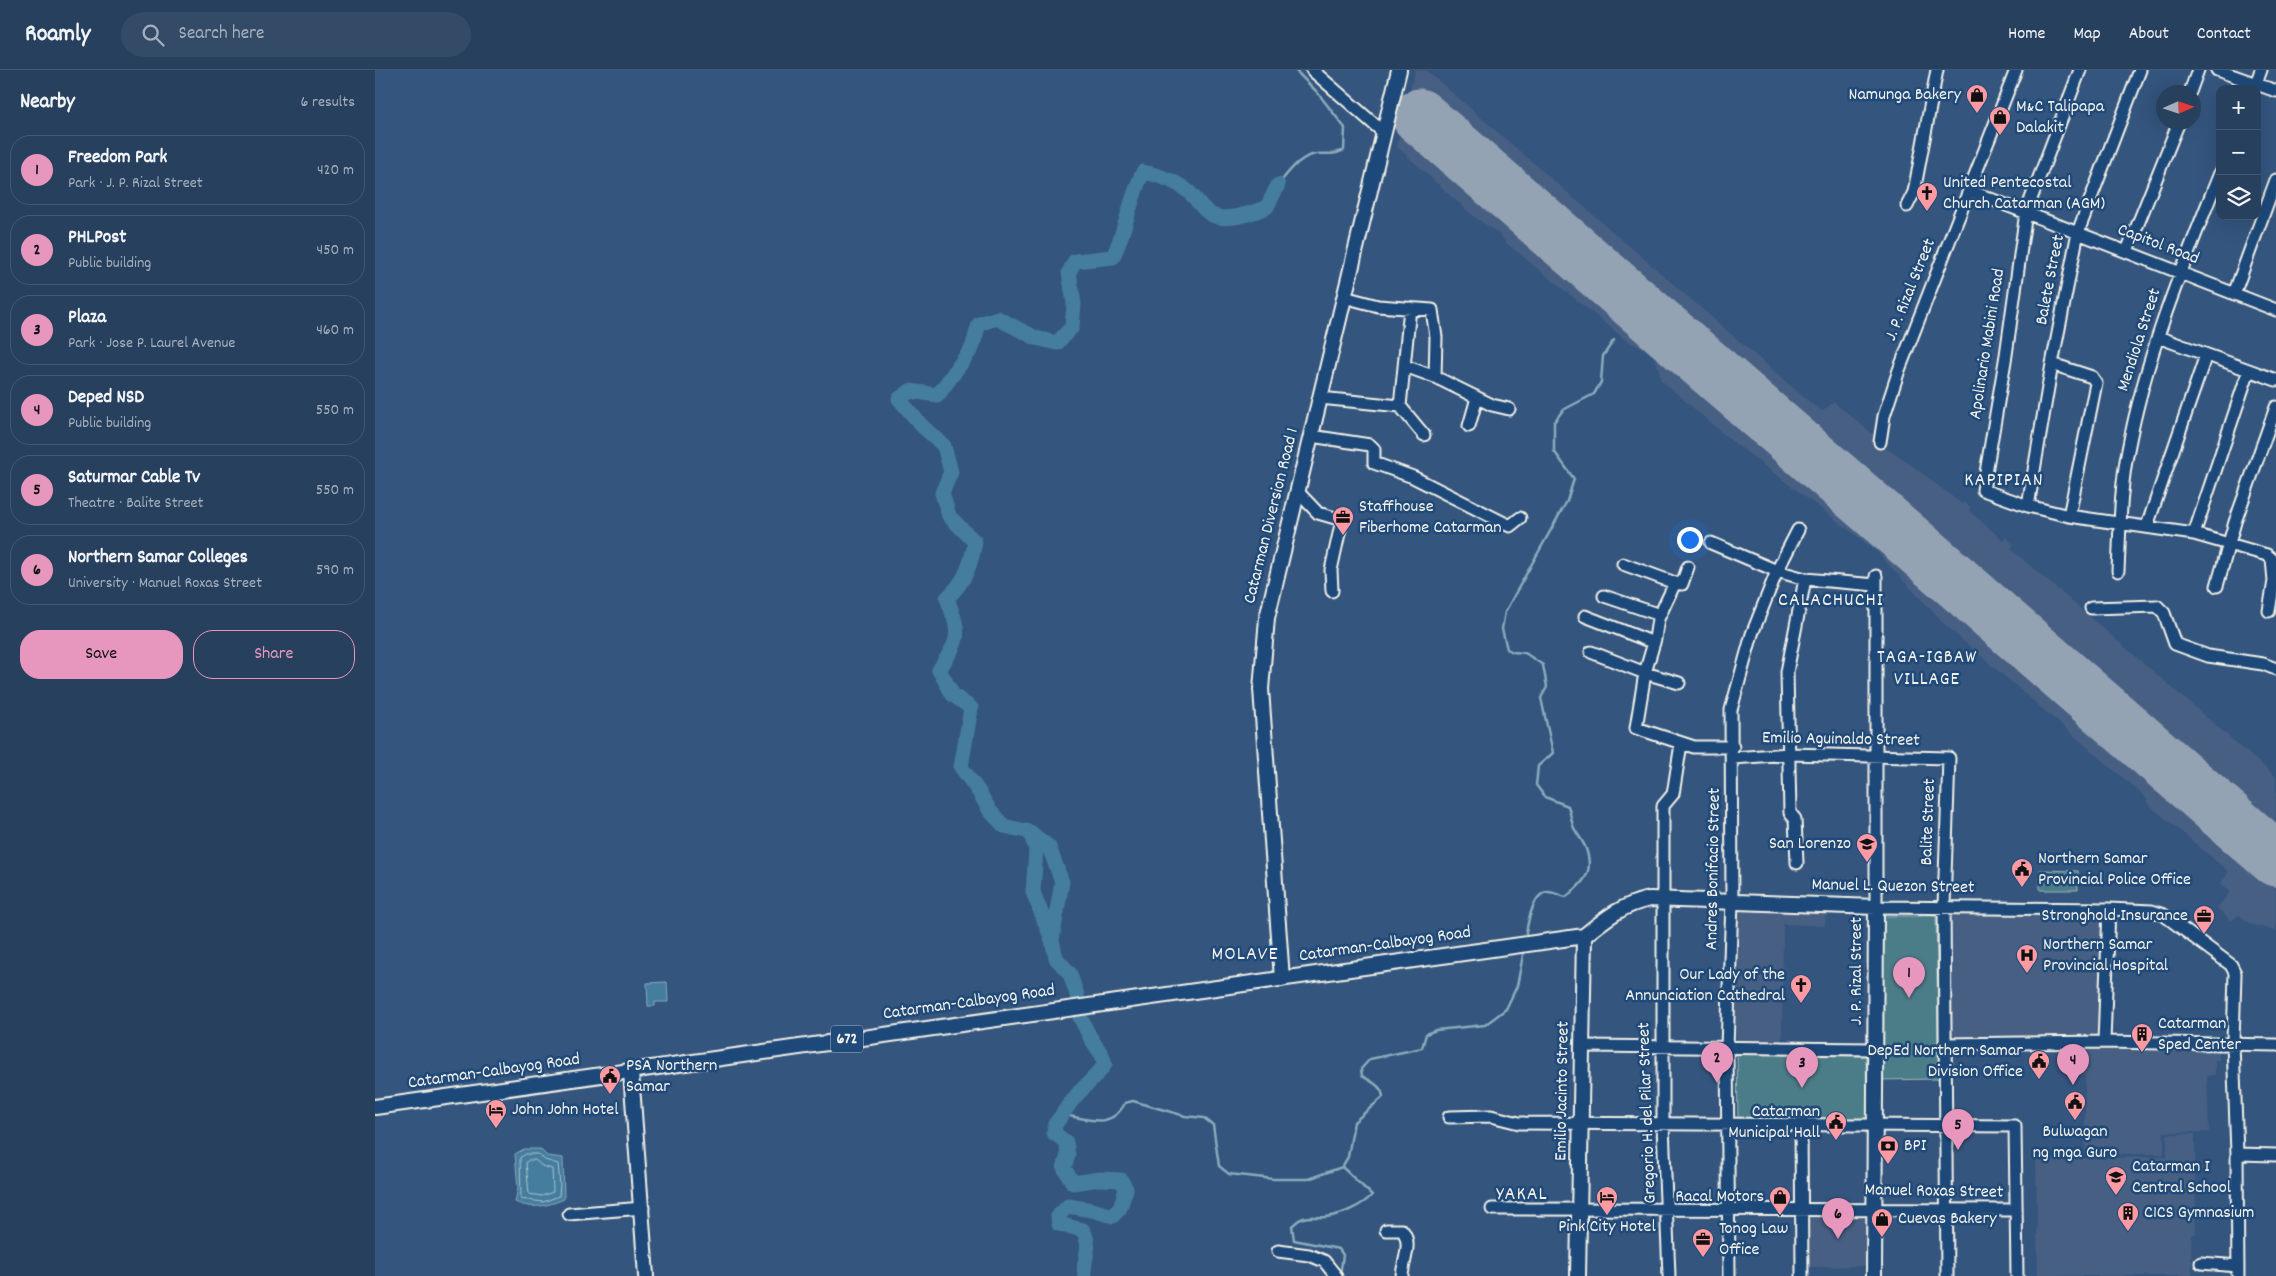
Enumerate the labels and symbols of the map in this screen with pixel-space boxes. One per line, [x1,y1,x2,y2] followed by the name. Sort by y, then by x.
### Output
[1849,83,1962,108] place label: Namunga Bakery
[1965,83,1989,114] shop icon: Namunga Bakery
[2156,85,2201,130] north arrow
[2016,95,2105,141] place label: M&C Talipapa Dalakit
[1988,105,2012,136] shop icon: M&C Talipapa Dalakit
[1943,171,2105,217] place label: United Pentecostal Church Catarman (AGM)
[1915,181,1939,212] church icon: United Pentecostal Church Catarman (AGM)
[2114,218,2202,272] street label: Capitol Road
[2030,232,2072,327] street label: Balete Street
[1879,235,1943,345] street label: J. P. Rizal Street
[1964,267,2012,421] street label: Apolinario Mabini Road
[2112,285,2169,395] street label: Mendiola Street
[1238,426,1306,606] street label: Catarman Diversion Road 1
[1964,467,2044,495] district label: KAPIPIAN
[1359,495,1502,541] place label: Staffhouse Fiberhome Catarman
[1331,505,1355,536] office icon: Staffhouse Fiberhome Catarman
[1677,527,1703,553] your location
[1778,587,1884,615] district label: CALACHUCHI
[1877,645,1977,694] district label: TAGA-IGBAW VILLAGE
[1762,726,1920,754] street label: Emilio Aguinaldo Street
[1915,778,1943,866] street label: Balite Street
[1700,787,1728,950] street label: Andres Bonifacio Street
[1769,832,1851,857] place label: San Lorenzo
[1855,832,1879,863] school or university icon: San Lorenzo
[2038,847,2191,893] place label: Northern Samar Provincial Police Office
[2010,857,2034,888] public building icon: Northern Samar Provincial Police Office
[1811,873,1975,901] street label: Manuel L. Quezon Street
[2042,904,2188,929] place label: Stronghold Insurance
[2192,904,2216,935] office icon: Stronghold Insurance
[1845,916,1870,1025] street label: J. P. Rizal Street
[1298,921,1472,969] street label: Catarman-Calbayog Road
[2043,933,2169,979] place label: Northern Samar Provincial Hospital
[1212,941,1279,969] district label: MOLAVE
[2015,943,2039,974] hospital icon: Northern Samar Provincial Hospital
[1893,957,1925,998] pin: 1
[1625,963,1786,1009] place label: Our Lady of the Annunciation Cathedral
[1789,973,1813,1004] church icon: Our Lady of the Annunciation Cathedral
[882,979,1056,1027] street label: Catarman-Calbayog Road
[2158,1012,2241,1058] place label: Catarman Sped Center
[1549,1020,1577,1161] street label: Emilio Jacinto Street
[1632,1022,1664,1204] street label: Gregorio H. del Pilar Street
[2130,1022,2154,1053] building icon: Catarman Sped Center
[831,1026,863,1052] road number: 672
[1867,1039,2023,1085] place label: DepEd Northern Samar Division Office
[1701,1042,1733,1083] pin: 2
[2057,1044,2089,1085] pin: 4
[1786,1047,1818,1088] pin: 3
[407,1048,581,1096] street label: Catarman-Calbayog Road
[2027,1049,2051,1080] public building icon: DepEd Northern Samar Division Office
[626,1054,717,1100] place label: PSA Northern Samar
[598,1064,622,1095] public building icon: PSA Northern Samar
[2063,1090,2087,1121] public building icon: Bulwagan ng mga Guro
[484,1098,508,1129] hotel icon: John John Hotel
[512,1098,619,1123] place label: John John Hotel
[1728,1100,1821,1146] place label: Catarman Municipal Hall
[1942,1109,1974,1150] pin: 5
[1824,1110,1848,1141] public building icon: Catarman Municipal Hall
[2033,1120,2117,1166] place label: Bulwagan ng mga Guro
[1876,1134,1900,1165] bank icon: BPI
[1904,1134,1927,1159] place label: BPI
[2132,1155,2232,1201] place label: Catarman I Central School
[2104,1165,2128,1196] school or university icon: Catarman I Central School
[1864,1178,2004,1206] street label: Manuel Roxas Street
[1496,1181,1548,1209] district label: YAKAL
[1595,1185,1619,1216] hotel icon: Pink City Hotel
[1675,1185,1764,1210] place label: Racal Motors
[1768,1185,1792,1216] shop icon: Racal Motors
[1822,1198,1854,1239] pin: 6
[2116,1201,2140,1232] building icon: C1CS Gymnasium
[2144,1201,2254,1226] place label: C1CS Gymnasium
[1870,1207,1894,1238] shop icon: Cuevas Bakery
[1898,1207,1997,1232] place label: Cuevas Bakery
[1558,1215,1657,1240] place label: Pink City Hotel
[1719,1217,1788,1263] place label: Tonog Law Office
[1691,1227,1715,1258] office icon: Tonog Law Office

